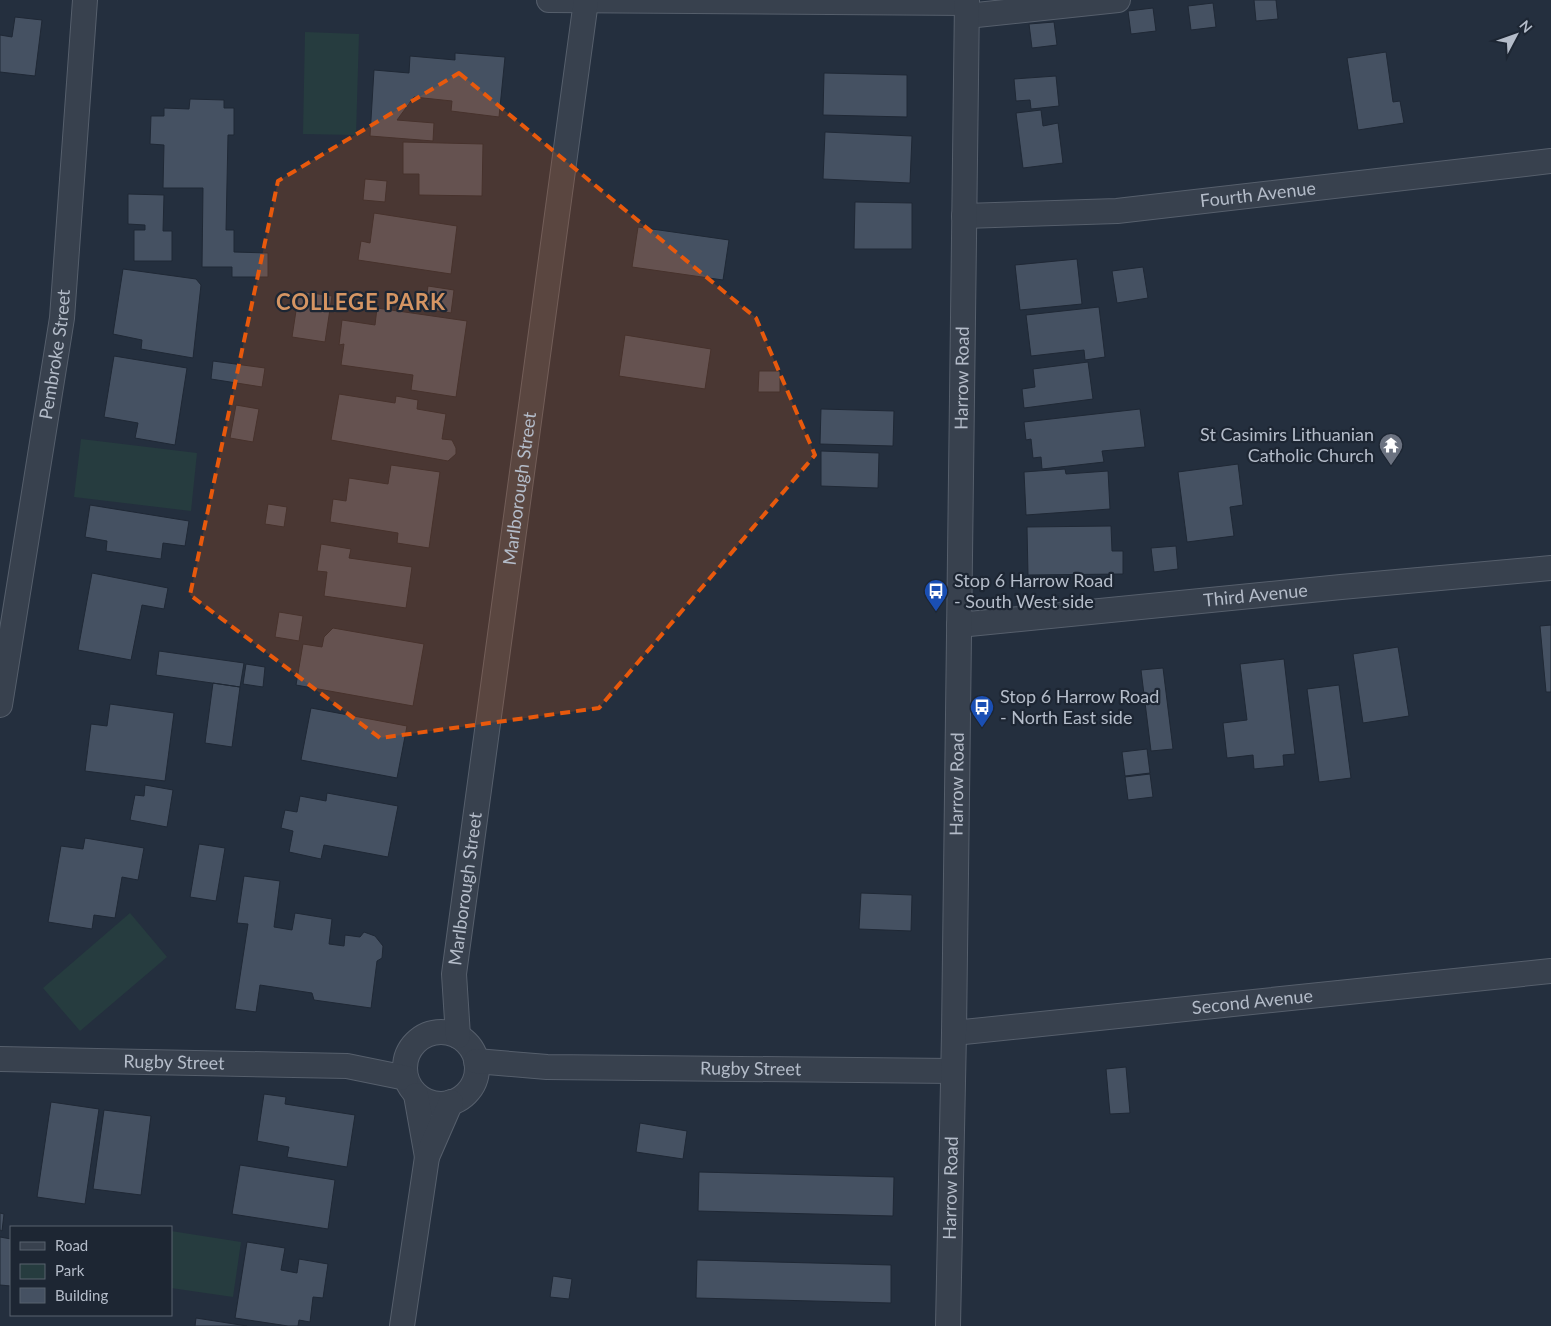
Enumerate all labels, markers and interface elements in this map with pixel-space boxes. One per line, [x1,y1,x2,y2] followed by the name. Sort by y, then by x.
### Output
[1491,10,1541,60] north arrow
[1516,16,1536,36] text: N
[1199,176,1317,211] street label: Fourth Avenue
[34,288,74,421] street label: Pembroke Street
[276,288,446,315] district label: COLLEGE PARK
[950,326,973,430] street label: Harrow Road
[498,410,540,566] street label: Marlborough Street
[1200,423,1374,466] place label: St Casimirs Lithuanian Catholic Church
[1378,432,1404,466] temple icon: St Casimirs Lithuanian Catholic Church
[954,569,1113,612] place label: Stop 6 Harrow Road - South West side
[923,578,949,612] bus stop icon: Stop 6 Harrow Road - South West side
[1202,578,1309,611] street label: Third Avenue
[1000,685,1159,728] place label: Stop 6 Harrow Road - North East side
[969,694,995,728] bus stop icon: Stop 6 Harrow Road - North East side
[944,732,968,836] street label: Harrow Road
[443,810,486,967] street label: Marlborough Street
[1191,984,1314,1018] street label: Second Avenue
[123,1049,225,1074] street label: Rugby Street
[700,1057,802,1080] street label: Rugby Street
[938,1136,962,1240] street label: Harrow Road
[10,1226,172,1316] legend
[55,1236,88,1254] text: Road
[55,1261,85,1279] text: Park
[55,1286,108,1304] text: Building

